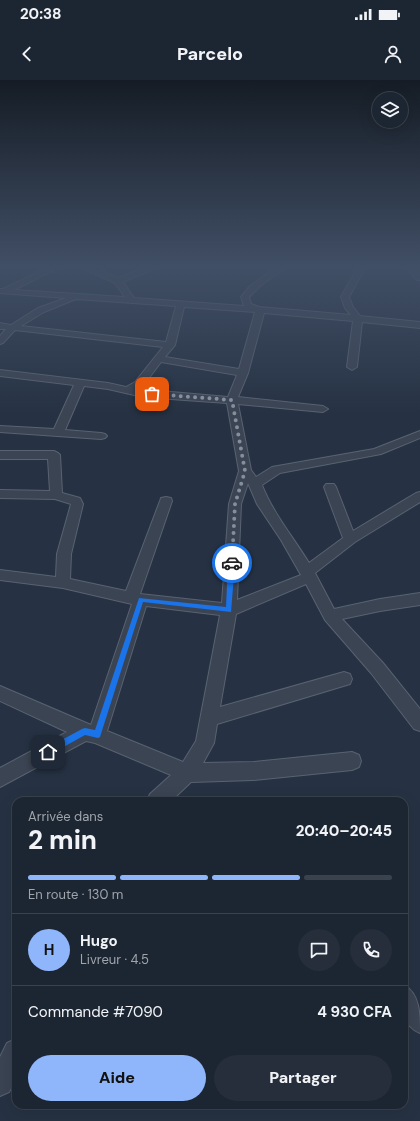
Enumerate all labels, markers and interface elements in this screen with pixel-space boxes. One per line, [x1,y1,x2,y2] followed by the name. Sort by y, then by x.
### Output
[20,4,62,24] text: 20:38
[177,42,243,66] text: Parcelo
[16,43,38,65] icon: back
[382,43,404,65] icon: person
[372,92,408,128] map controls
[372,92,408,128] button: layers
[135,377,169,411] pin
[141,383,163,405] icon: bag
[212,543,252,583] courier
[221,552,243,574] icon: car
[31,735,65,769] pin
[37,741,59,763] icon: home
[28,808,103,825] text: Arrivée dans
[296,821,392,841] text: 20:40–20:45
[28,823,97,857] text: 2 min
[28,886,123,903] text: En route · 130 m
[298,929,340,971] button: chat
[350,929,392,971] button: phone
[80,931,118,951] text: Hugo
[44,940,54,960] text: H
[80,951,149,968] text: Livreur · 4.5
[28,1002,163,1022] text: Commande #7090
[317,1002,392,1022] text: 4 930 CFA
[28,1055,206,1101] button: Aide
[214,1055,392,1101] button: Partager

